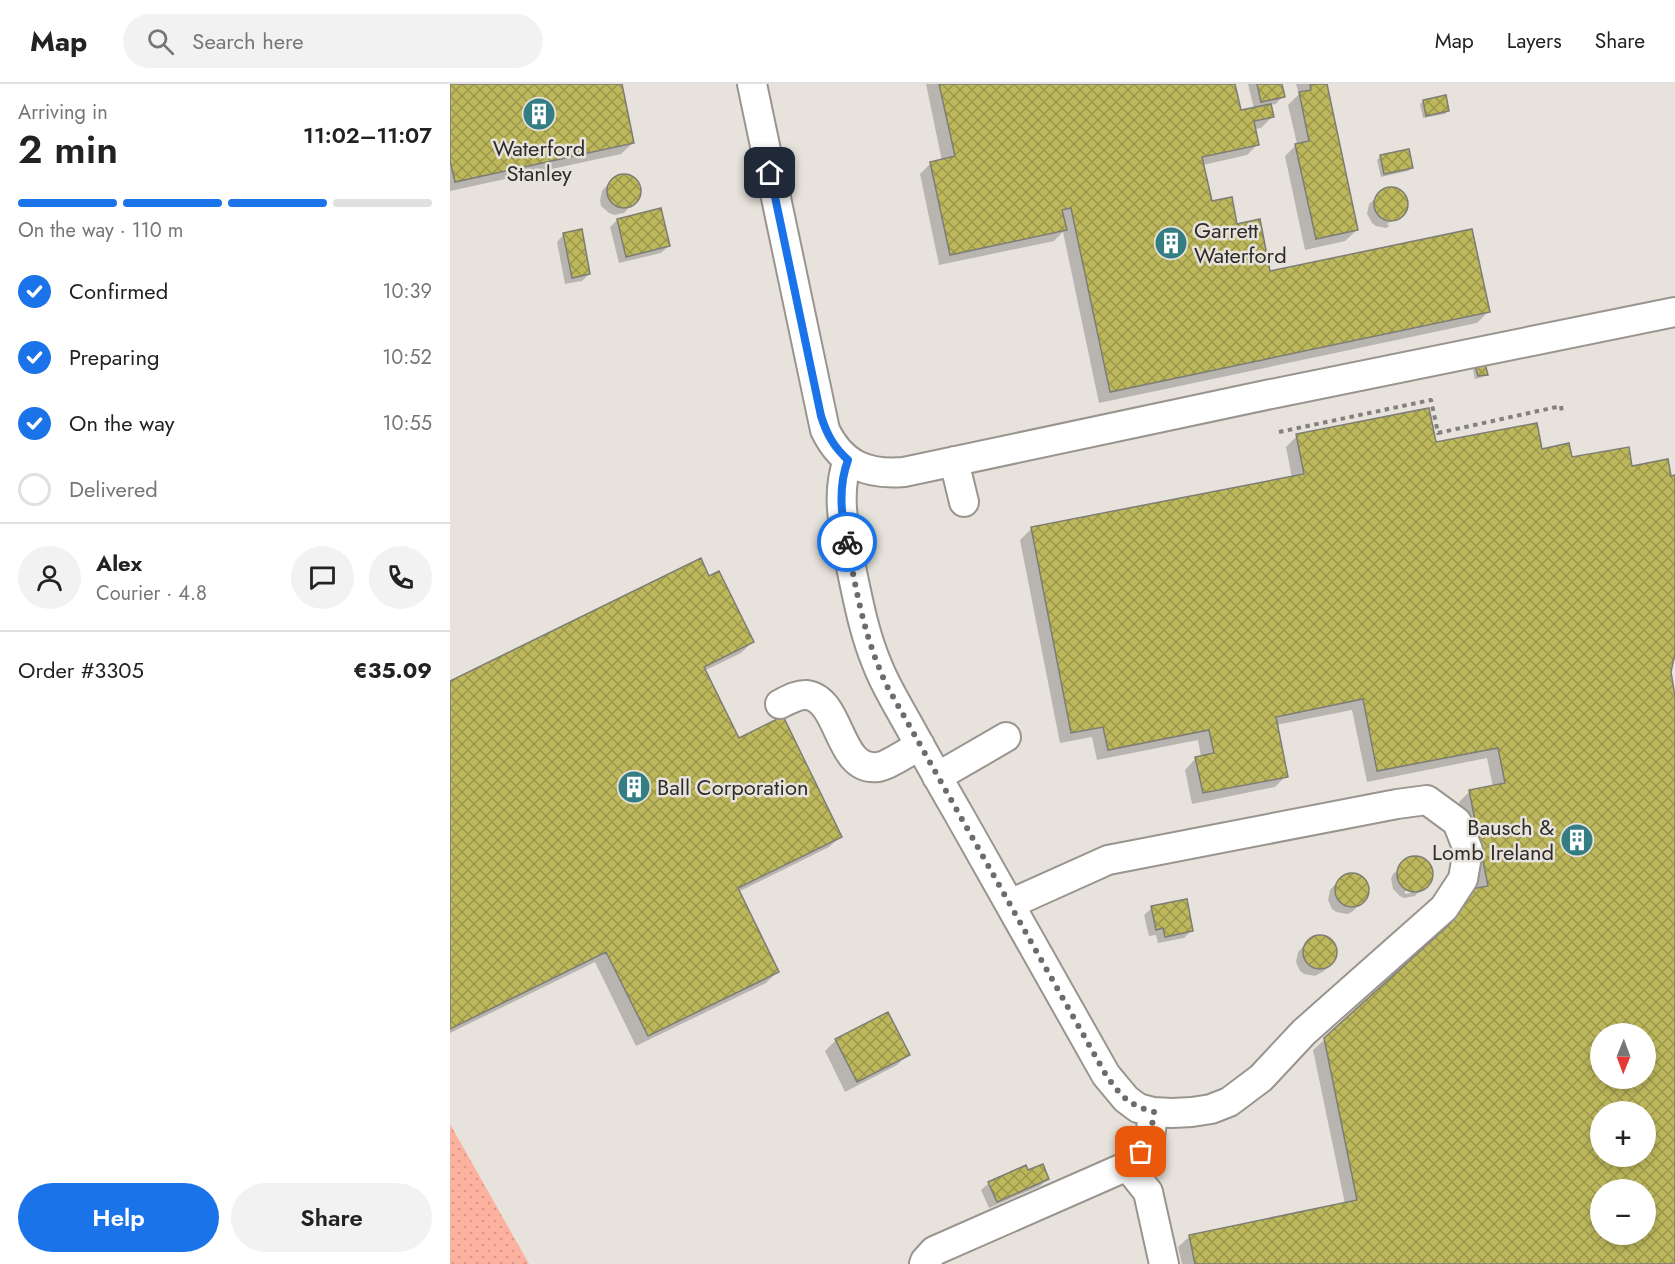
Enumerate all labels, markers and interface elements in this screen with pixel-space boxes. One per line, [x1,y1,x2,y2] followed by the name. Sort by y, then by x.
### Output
[123,14,543,68] search box
[30,21,87,62] text: Map
[144,25,177,58] icon: search
[192,25,304,57] text: Search here
[1435,26,1474,56] text: Map
[1507,26,1562,56] text: Layers
[1595,26,1645,56] text: Share
[521,96,557,132] building icon: Waterford Stanley
[18,98,108,127] text: Arriving in
[303,119,432,151] text: 11:02–11:07
[18,121,118,178] text: 2 min
[493,132,585,189] place label: Waterford Stanley
[744,147,795,198] pin
[753,156,786,189] icon: home
[1194,214,1287,271] place label: Garrett Waterford
[18,216,183,245] text: On the way · 110 m
[1153,225,1189,261] building icon: Garrett Waterford
[18,275,51,308] icon: check
[69,275,168,307] text: Confirmed
[383,277,432,306] text: 10:39
[18,341,51,374] icon: check
[69,341,160,373] text: Preparing
[382,343,432,372] text: 10:52
[18,407,51,440] icon: check
[69,407,174,439] text: On the way
[382,409,432,438] text: 10:55
[69,473,158,505] text: Delivered
[817,512,877,572] courier
[831,526,864,559] icon: bike
[18,546,81,609] button: person
[291,546,354,609] button: chat
[369,546,432,609] button: phone
[96,547,142,579] text: Alex
[96,579,207,608] text: Courier · 4.8
[18,654,144,686] text: Order #3305
[353,654,432,686] text: €35.09
[616,769,652,805] building icon: Ball Corporation
[657,771,808,803] place label: Ball Corporation
[1432,811,1554,868] place label: Bausch & Lomb Ireland
[1559,822,1595,858] building icon: Bausch & Lomb Ireland
[1590,1023,1656,1089] north arrow
[1590,1023,1656,1245] map controls
[1590,1101,1656,1167] button: +
[1115,1126,1166,1177] pin
[1124,1135,1157,1168] icon: bag
[1590,1179,1656,1245] button: −
[18,1183,219,1252] button: Help
[231,1183,432,1252] button: Share

